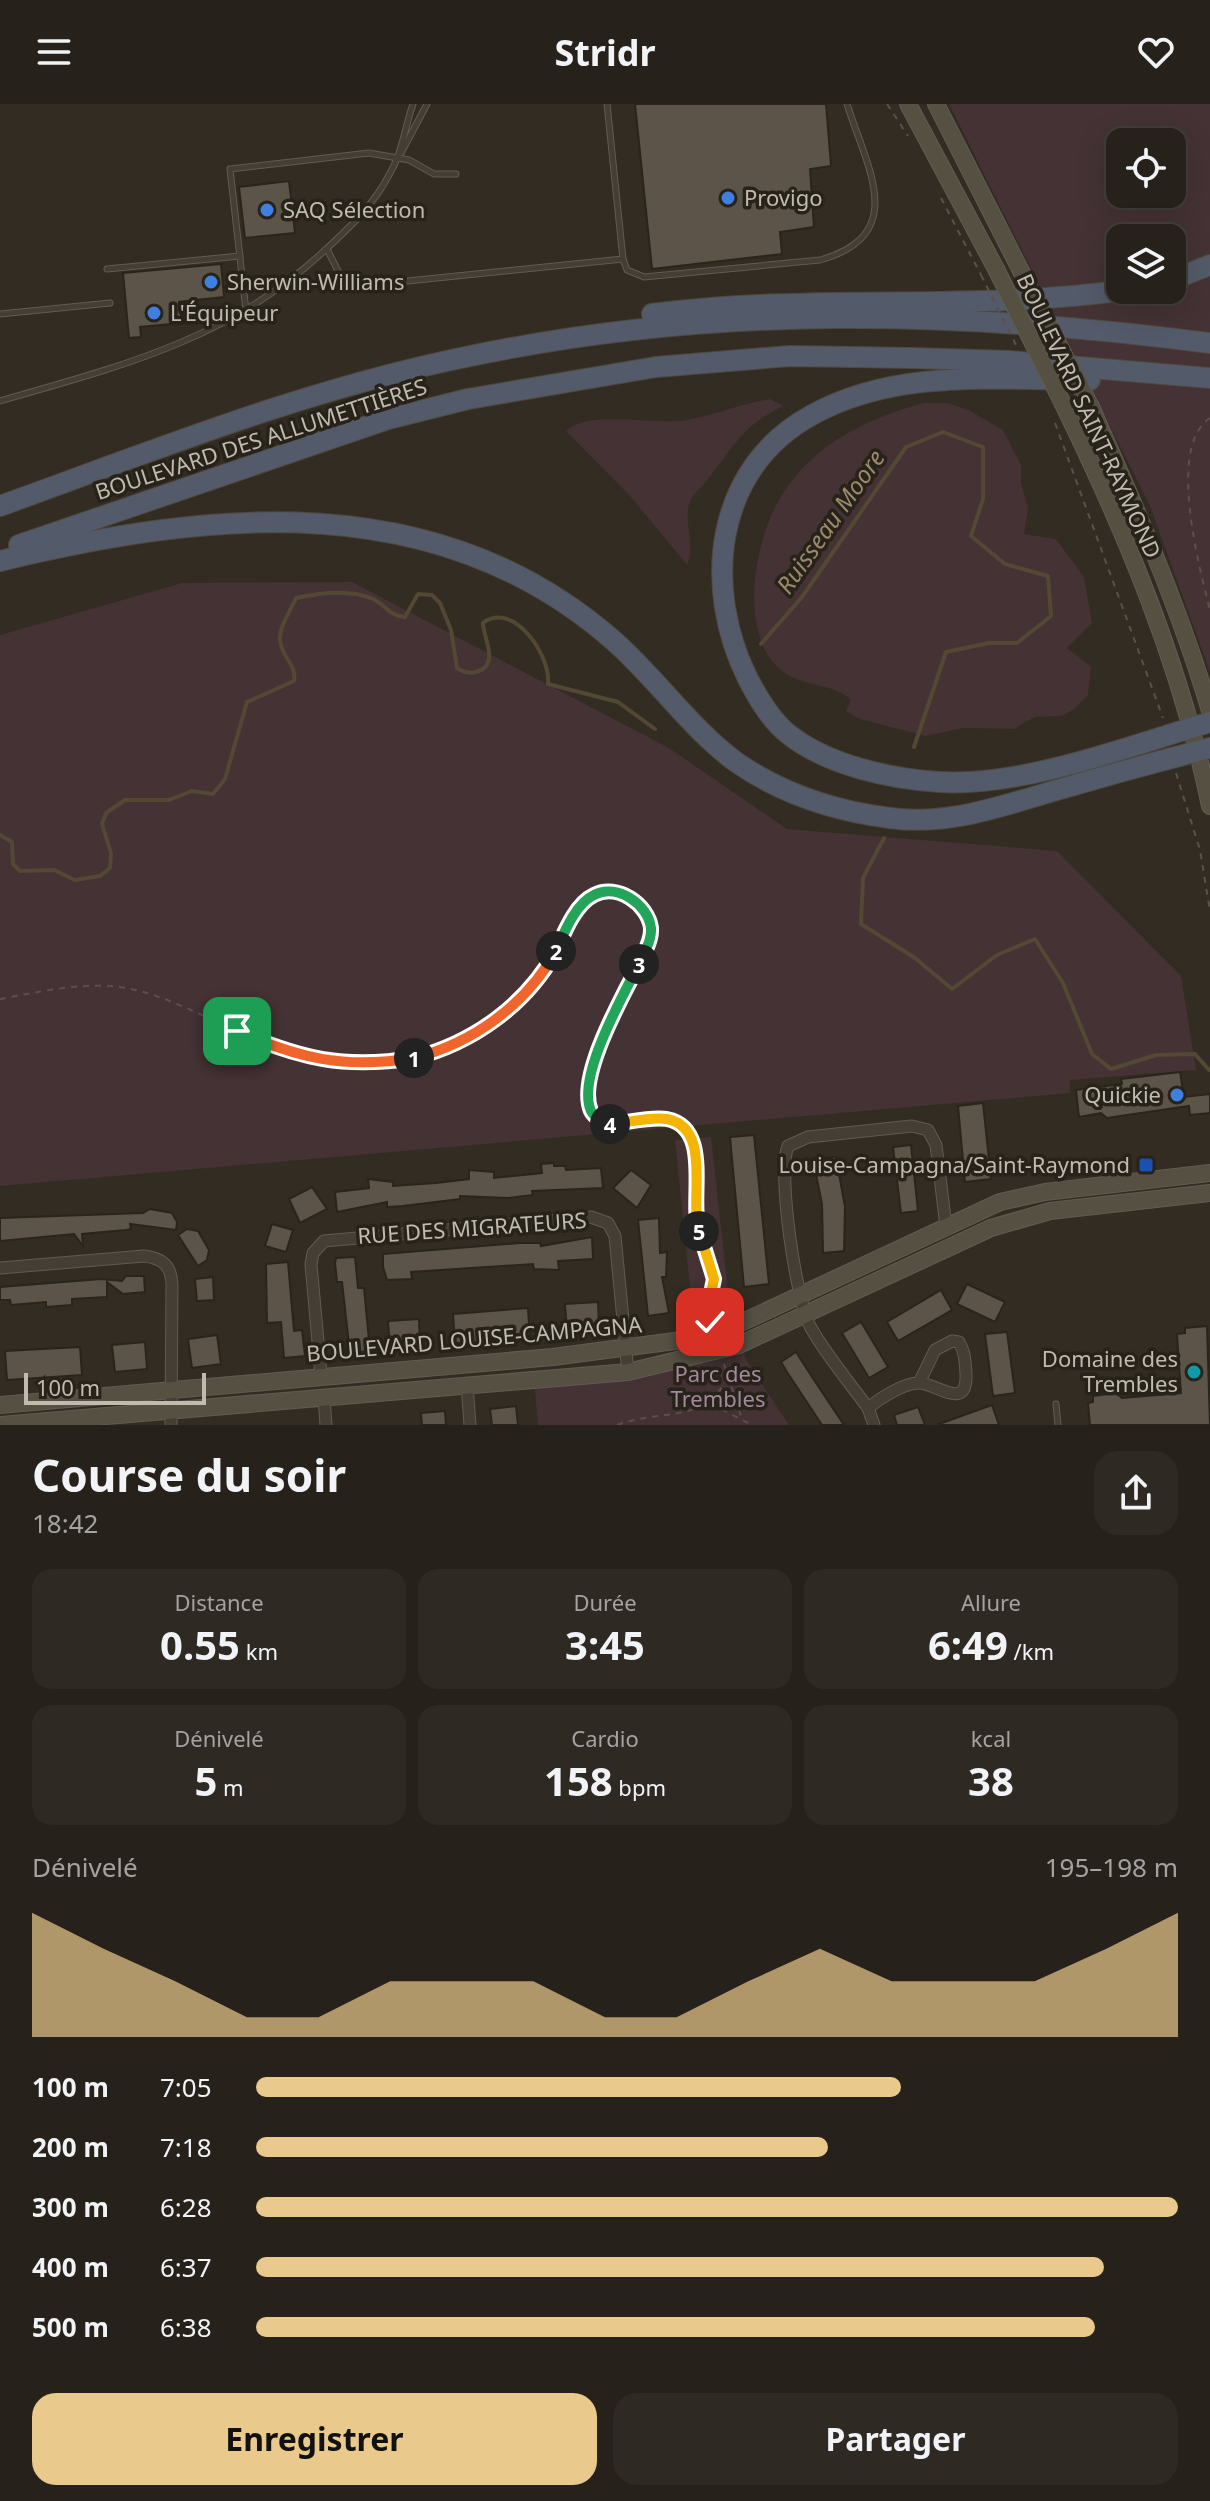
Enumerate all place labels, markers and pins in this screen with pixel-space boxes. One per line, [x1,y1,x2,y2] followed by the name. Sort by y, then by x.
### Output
[744,182,823,212] place label: Provigo
[719,189,737,207] marker: Provigo
[283,194,425,224] place label: SAQ Sélection
[258,201,276,219] marker: SAQ Sélection
[227,266,404,296] place label: Sherwin-Williams
[202,273,220,291] marker: Sherwin-Williams
[170,297,278,327] place label: L'Équipeur
[145,304,163,322] marker: L'Équipeur
[536,931,576,971] pin: 2
[619,944,659,984] pin: 3
[203,997,271,1065] pin
[394,1038,434,1078] pin: 1
[1084,1079,1161,1109] place label: Quickie
[1168,1086,1186,1104] marker: Quickie
[590,1104,630,1144] pin: 4
[779,1149,1130,1179] place label: Louise-Campagna/Saint-Raymond
[1137,1156,1155,1174] marker: Louise-Campagna/Saint-Raymond
[679,1211,719,1251] pin: 5
[676,1288,744,1356] pin
[1042,1343,1178,1398] place label: Domaine des Trembles
[1185,1363,1203,1381] marker: Domaine des Trembles

